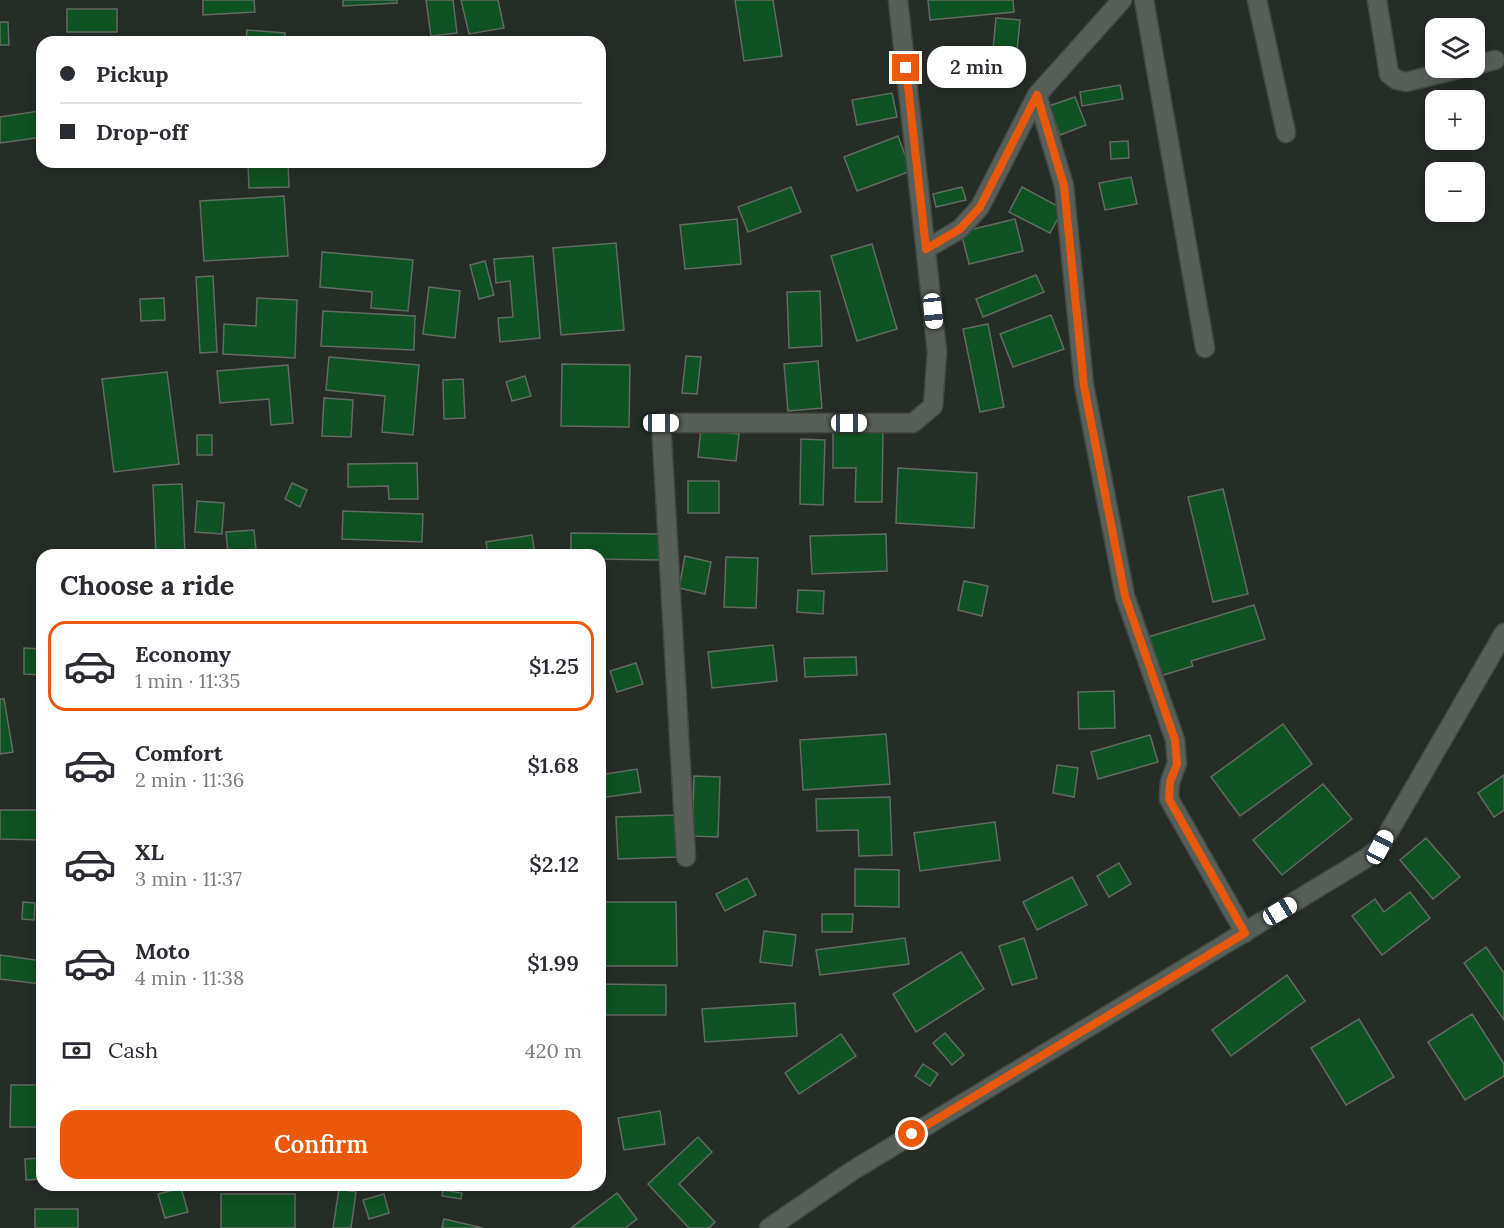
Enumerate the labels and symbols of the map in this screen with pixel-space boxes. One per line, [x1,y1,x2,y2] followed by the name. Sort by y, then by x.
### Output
[927,47,1026,89] callout: 2 min
[892,54,919,81] route end
[922,292,944,330] car
[643,414,679,432] car
[831,414,867,432] car
[1364,827,1396,867] car
[1260,894,1300,928] car
[898,1120,925,1147] route start

